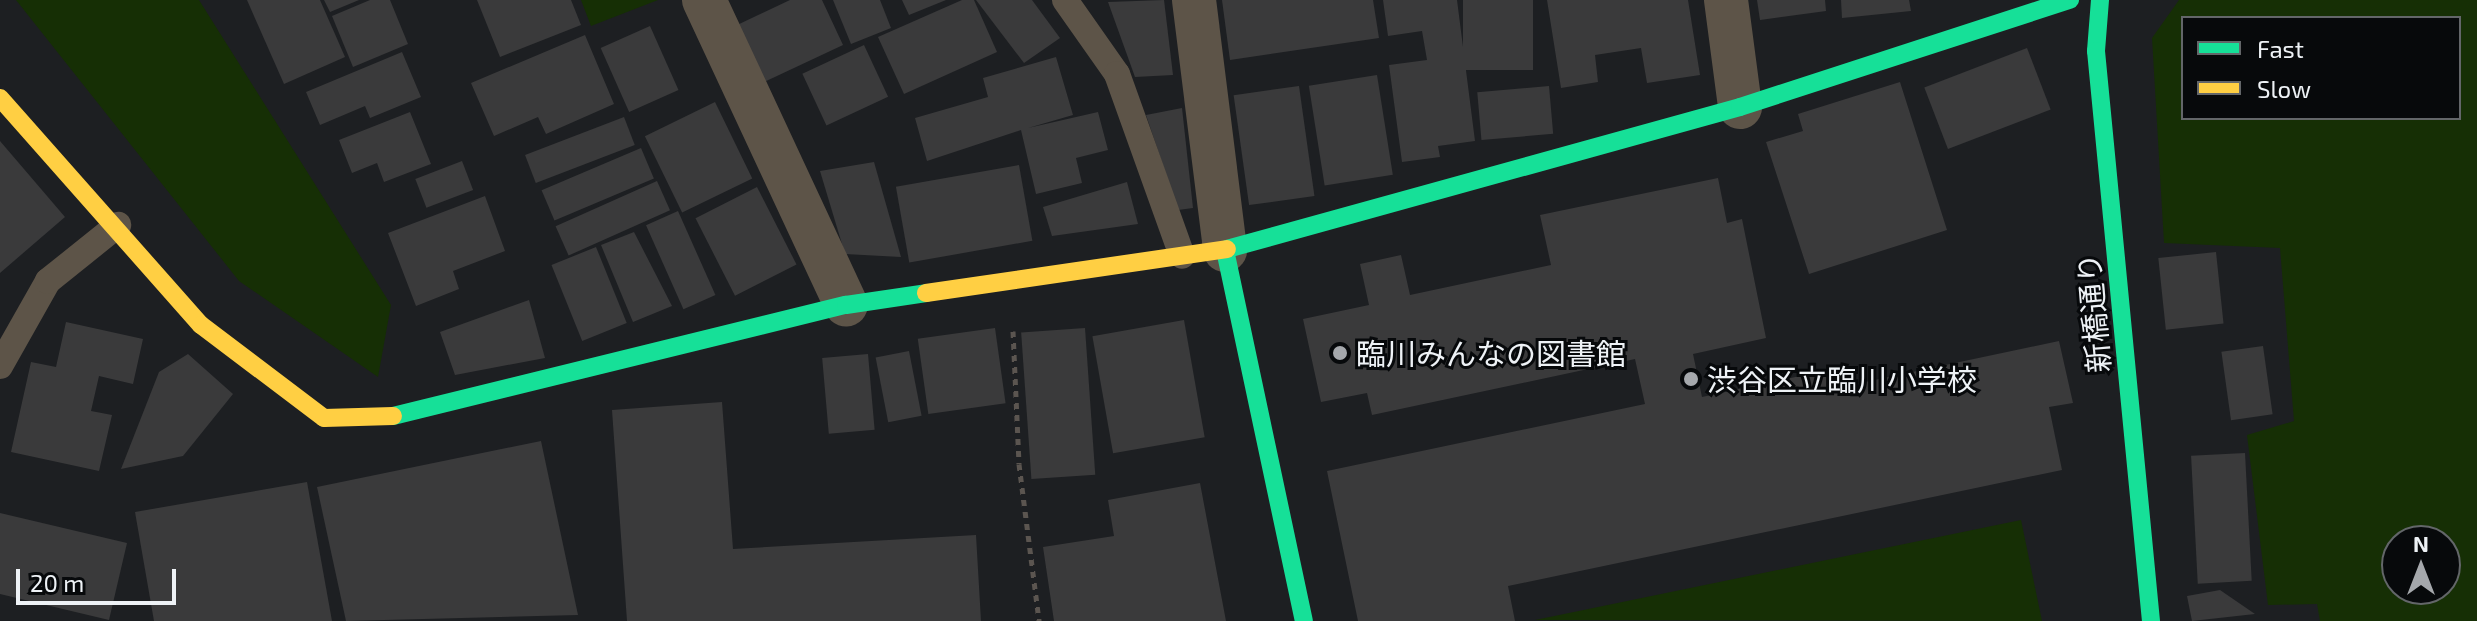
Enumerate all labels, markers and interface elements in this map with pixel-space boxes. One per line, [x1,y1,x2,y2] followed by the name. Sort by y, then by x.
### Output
[2181,16,2461,120] legend
[2257,34,2304,63] text: Fast
[2257,74,2311,103] text: Slow
[2070,252,2116,374] street label: 新橋通り
[1356,335,1626,371] place label: 臨川みんなの図書館
[1331,344,1349,362] marker: 臨川みんなの図書館
[1707,361,1977,397] place label: 渋谷区立臨川小学校
[1682,370,1700,388] marker: 渋谷区立臨川小学校
[2381,525,2461,605] north arrow
[2413,530,2429,556] text: N
[20,553,180,603] scale bar
[30,568,84,597] text: 20 m

